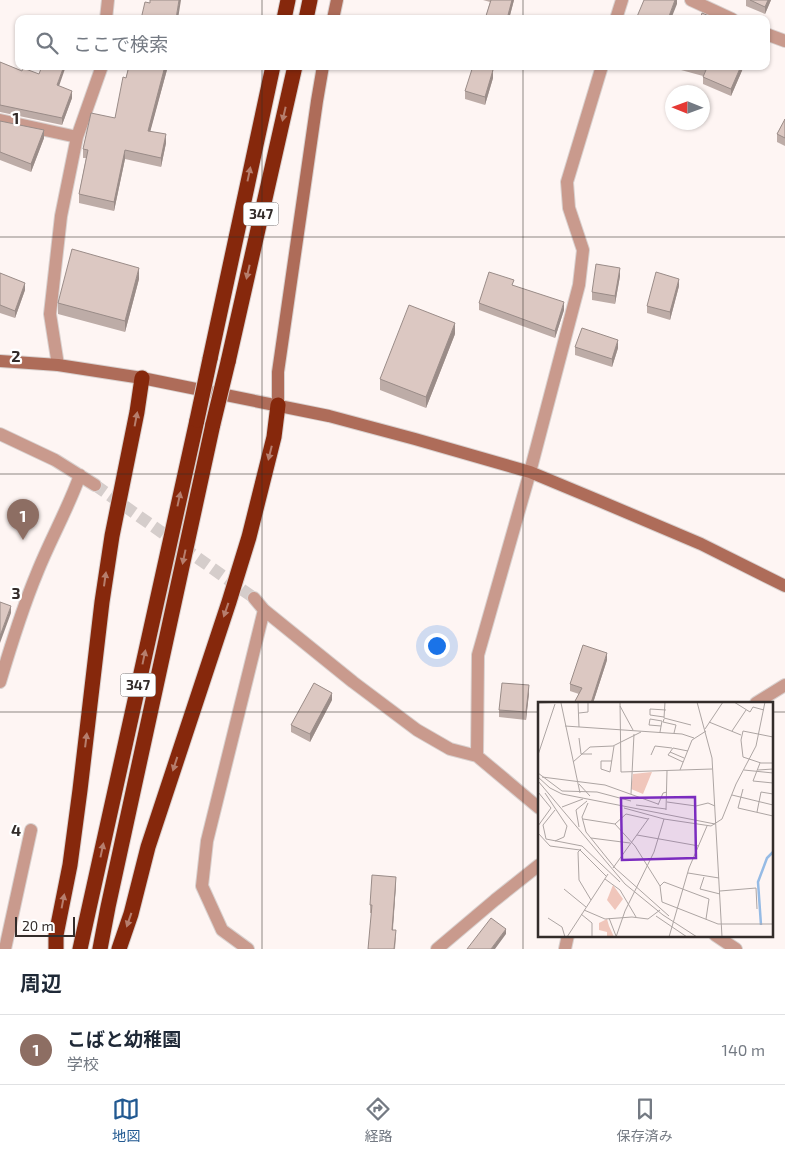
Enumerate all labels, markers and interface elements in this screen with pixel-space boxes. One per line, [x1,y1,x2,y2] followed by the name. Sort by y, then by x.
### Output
[15,15,770,70] search box
[33,29,61,57] icon: search
[73,32,168,55] text: ここで検索
[665,85,710,130] north arrow
[280,106,288,121] one-way arrow
[13,108,19,127] text: 1
[245,166,253,182] one-way arrow
[244,202,278,225] road number: 347
[244,265,252,280] one-way arrow
[11,346,21,365] text: 2
[132,411,140,427] one-way arrow
[266,446,274,461] one-way arrow
[175,491,183,506] one-way arrow
[7,499,39,540] pin: 1
[180,550,188,565] one-way arrow
[102,570,110,586] one-way arrow
[11,583,21,602] text: 3
[222,602,229,617] one-way arrow
[424,633,450,659] your location
[141,649,149,665] one-way arrow
[120,674,156,696] road number: 347
[538,702,772,936] inset map
[82,732,90,748] one-way arrow
[171,756,178,771] one-way arrow
[11,820,21,839] text: 4
[98,843,106,858] one-way arrow
[60,893,68,909] one-way arrow
[125,912,132,927] one-way arrow
[15,914,75,937] scale bar
[22,917,54,934] text: 20 m
[20,970,62,995] text: 周辺
[67,1027,181,1050] text: こばと幼稚園
[33,1040,39,1059] text: 1
[722,1040,765,1059] text: 140 m
[67,1054,99,1073] text: 学校
[112,1095,140,1145] tab: 地図
[364,1095,392,1145] tab: 経路
[617,1095,673,1145] tab: 保存済み

